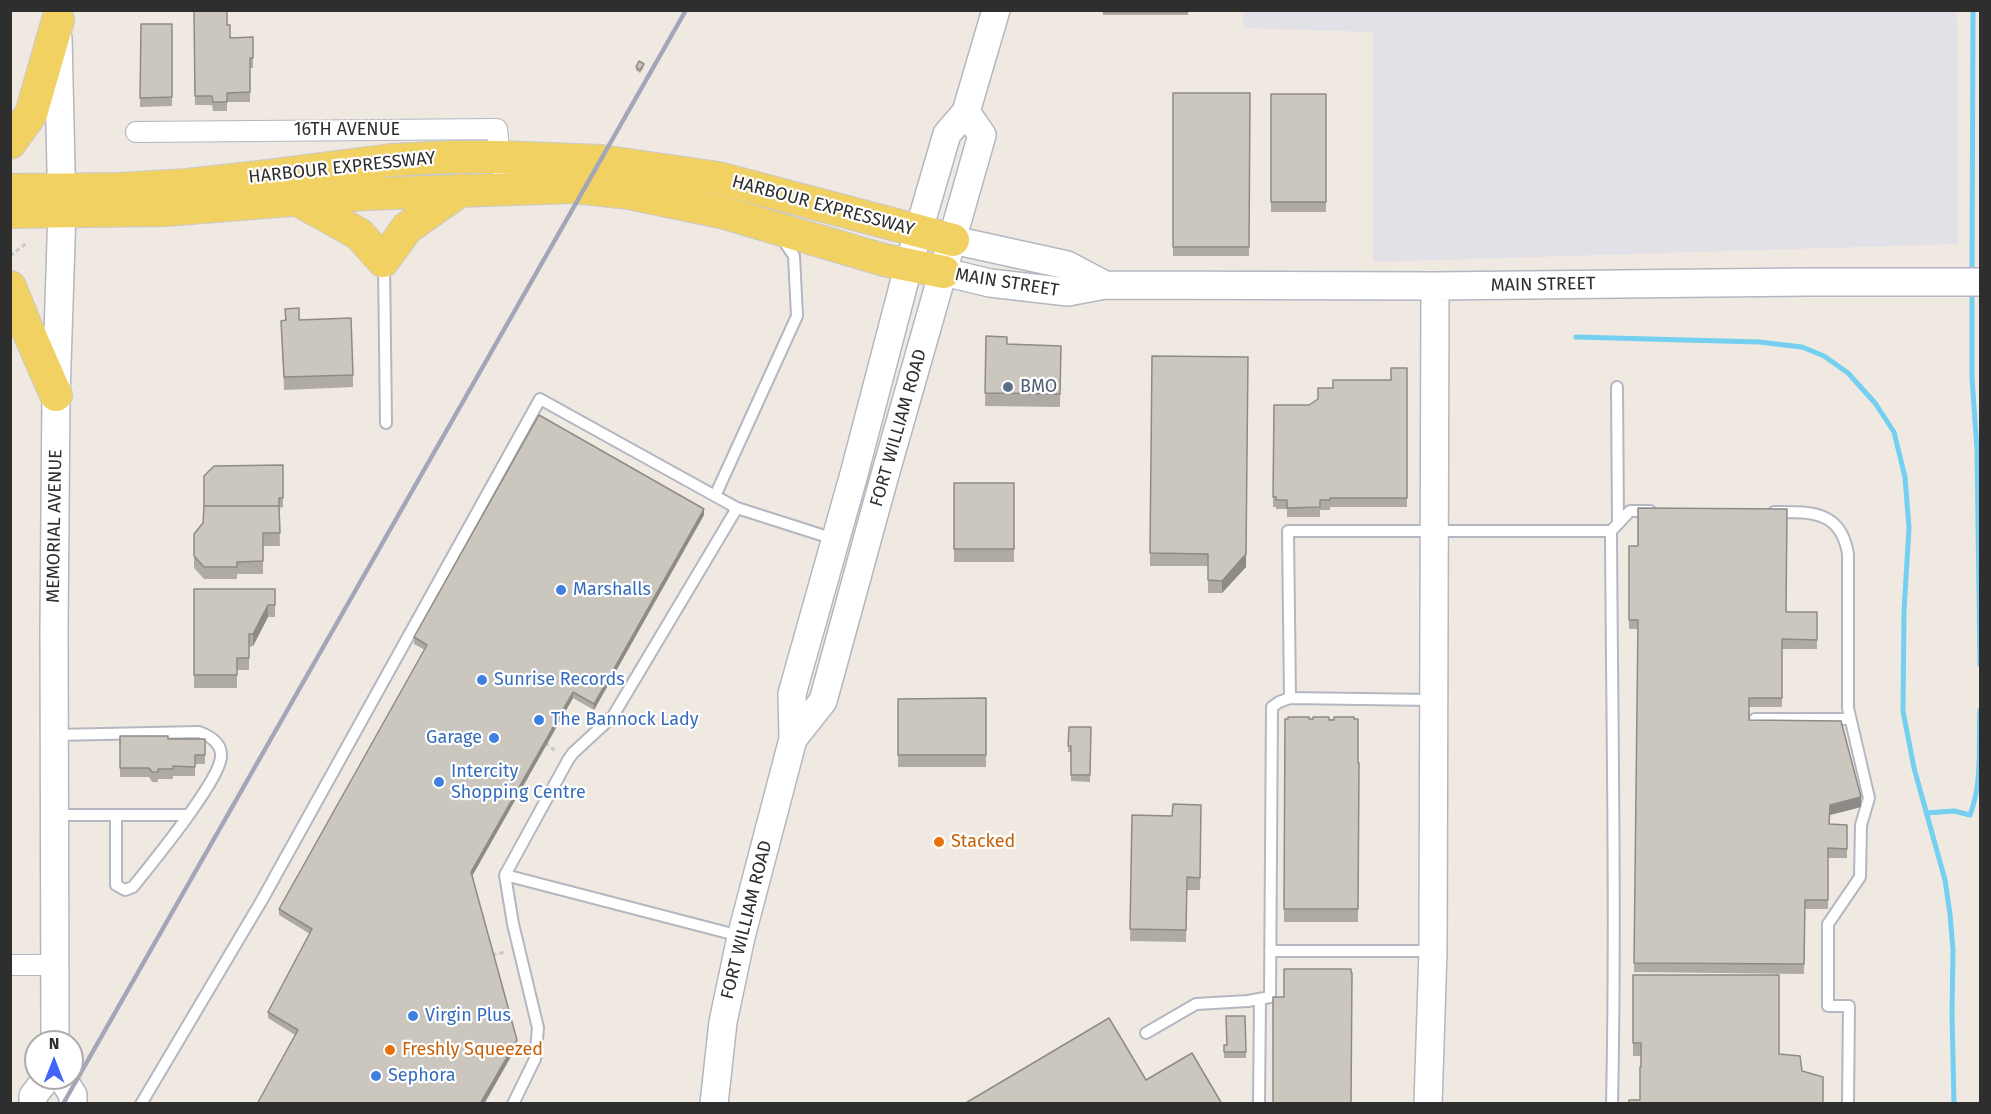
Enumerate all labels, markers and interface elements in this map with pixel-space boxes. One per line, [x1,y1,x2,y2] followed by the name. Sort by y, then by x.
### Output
[294,119,400,141] street label: 16TH AVENUE
[247,147,437,189] street label: HARBOUR EXPRESSWAY
[729,171,917,241] street label: HARBOUR EXPRESSWAY
[954,264,1060,302] street label: MAIN STREET
[1490,273,1596,297] street label: MAIN STREET
[866,347,932,509] street label: FORT WILLIAM ROAD
[1020,376,1057,398] place label: BMO
[1001,380,1015,394] marker: BMO
[43,449,67,603] street label: MEMORIAL AVENUE
[573,579,651,601] place label: Marshalls
[554,583,568,597] marker: Marshalls
[494,669,625,691] place label: Sunrise Records
[475,673,489,687] marker: Sunrise Records
[551,709,699,731] place label: The Bannock Lady
[532,713,546,727] marker: The Bannock Lady
[426,727,482,749] place label: Garage
[487,731,501,745] marker: Garage
[451,761,586,804] place label: Intercity Shopping Centre
[432,775,446,789] marker: Intercity Shopping Centre
[951,831,1015,853] place label: Stacked
[932,835,946,849] marker: Stacked
[717,838,777,1002] street label: FORT WILLIAM ROAD
[425,1005,511,1027] place label: Virgin Plus
[406,1009,420,1023] marker: Virgin Plus
[24,1030,84,1090] north arrow
[49,1034,59,1053] text: N
[402,1039,543,1061] place label: Freshly Squeezed
[383,1043,397,1057] marker: Freshly Squeezed
[388,1065,455,1087] place label: Sephora
[369,1069,383,1083] marker: Sephora

